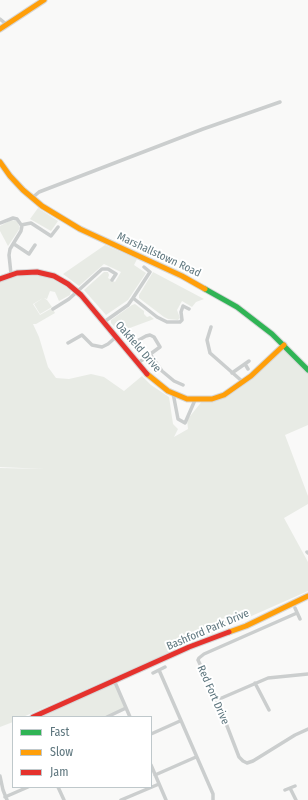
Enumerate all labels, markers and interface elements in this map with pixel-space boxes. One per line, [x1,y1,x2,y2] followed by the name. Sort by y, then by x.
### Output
[115,230,203,280] street label: Marshallstown Road
[112,319,164,375] street label: Oakfield Drive
[165,607,251,653] street label: Bashford Park Drive
[194,663,232,727] street label: Red Fort Drive
[12,716,152,788] legend
[50,725,69,739] text: Fast
[50,745,73,759] text: Slow
[50,765,68,779] text: Jam

